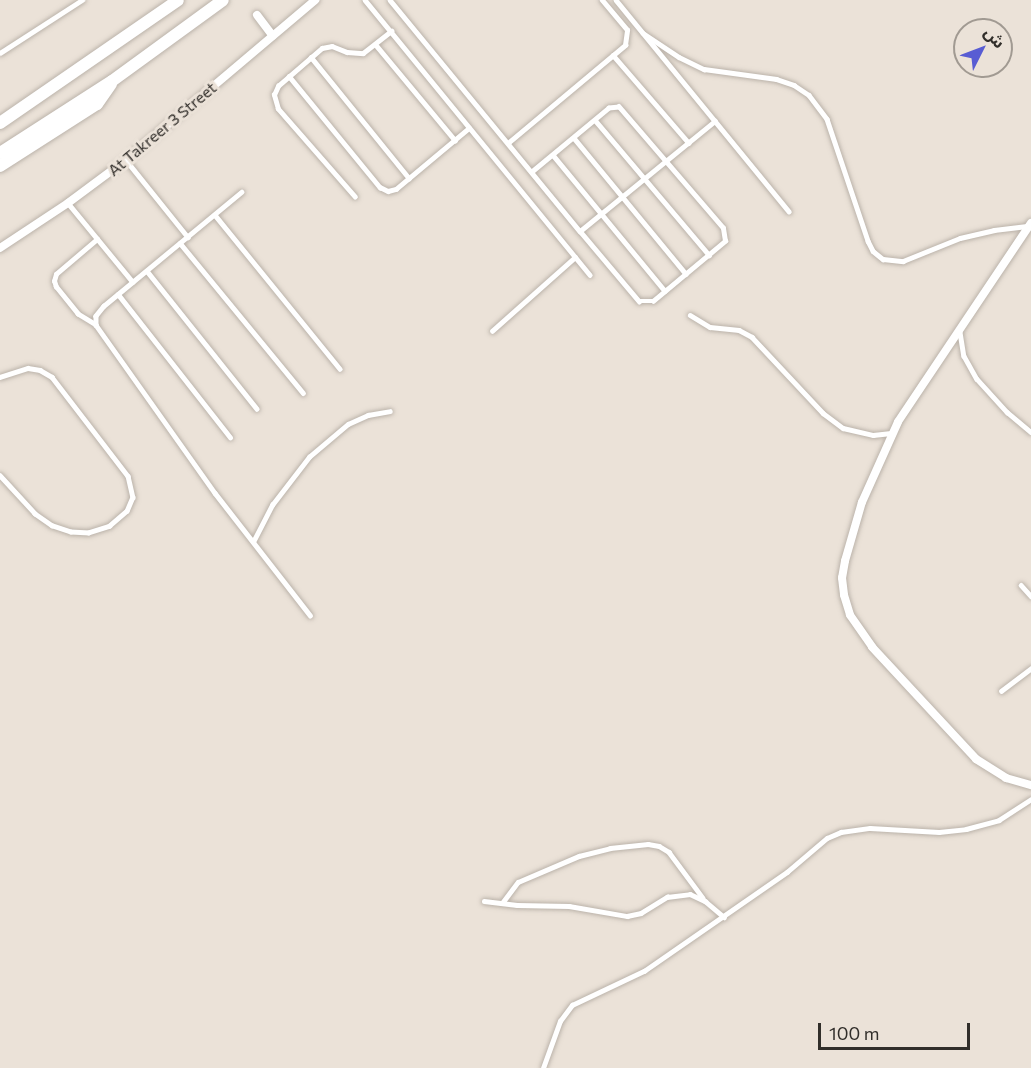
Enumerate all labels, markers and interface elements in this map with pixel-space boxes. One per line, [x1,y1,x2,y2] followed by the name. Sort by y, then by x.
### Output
[953,18,1013,78] north arrow
[981,22,1010,51] text: ش
[104,78,220,180] street label: At Takreer 3 Street
[821,1011,972,1049] scale bar
[829,1022,879,1044] text: 100 m

